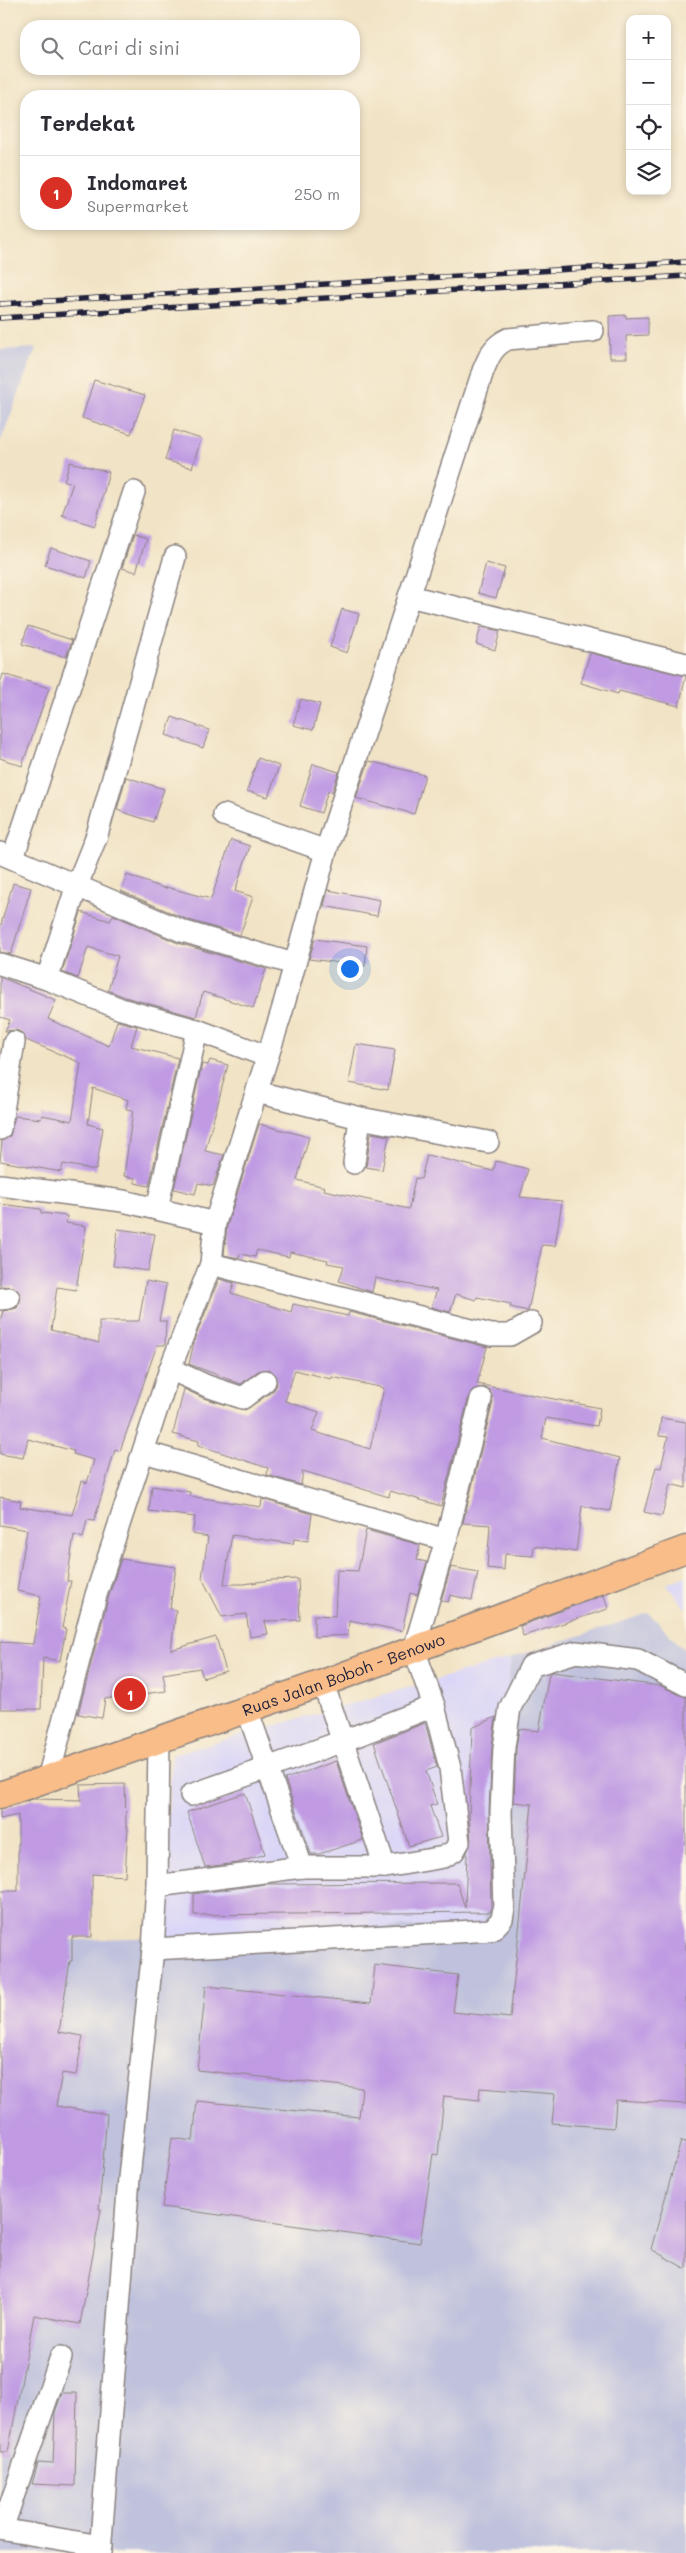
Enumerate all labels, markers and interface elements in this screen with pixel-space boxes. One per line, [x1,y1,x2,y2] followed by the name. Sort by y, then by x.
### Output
[626,15,671,195] map controls
[626,15,671,60] button: +
[20,20,360,75] search box
[38,34,66,62] icon: search
[78,35,180,60] text: Cari di sini
[626,60,671,105] button: −
[626,105,671,150] button: locate
[40,109,135,136] text: Terdekat
[626,150,671,195] button: layers
[87,170,188,195] text: Indomaret
[52,183,60,204] text: 1
[294,183,340,204] text: 250 m
[87,195,189,216] text: Supermarket
[337,956,363,982] your location
[239,1628,448,1720] street label: Ruas Jalan Boboh - Benowo
[114,1675,146,1713] pin: 1

